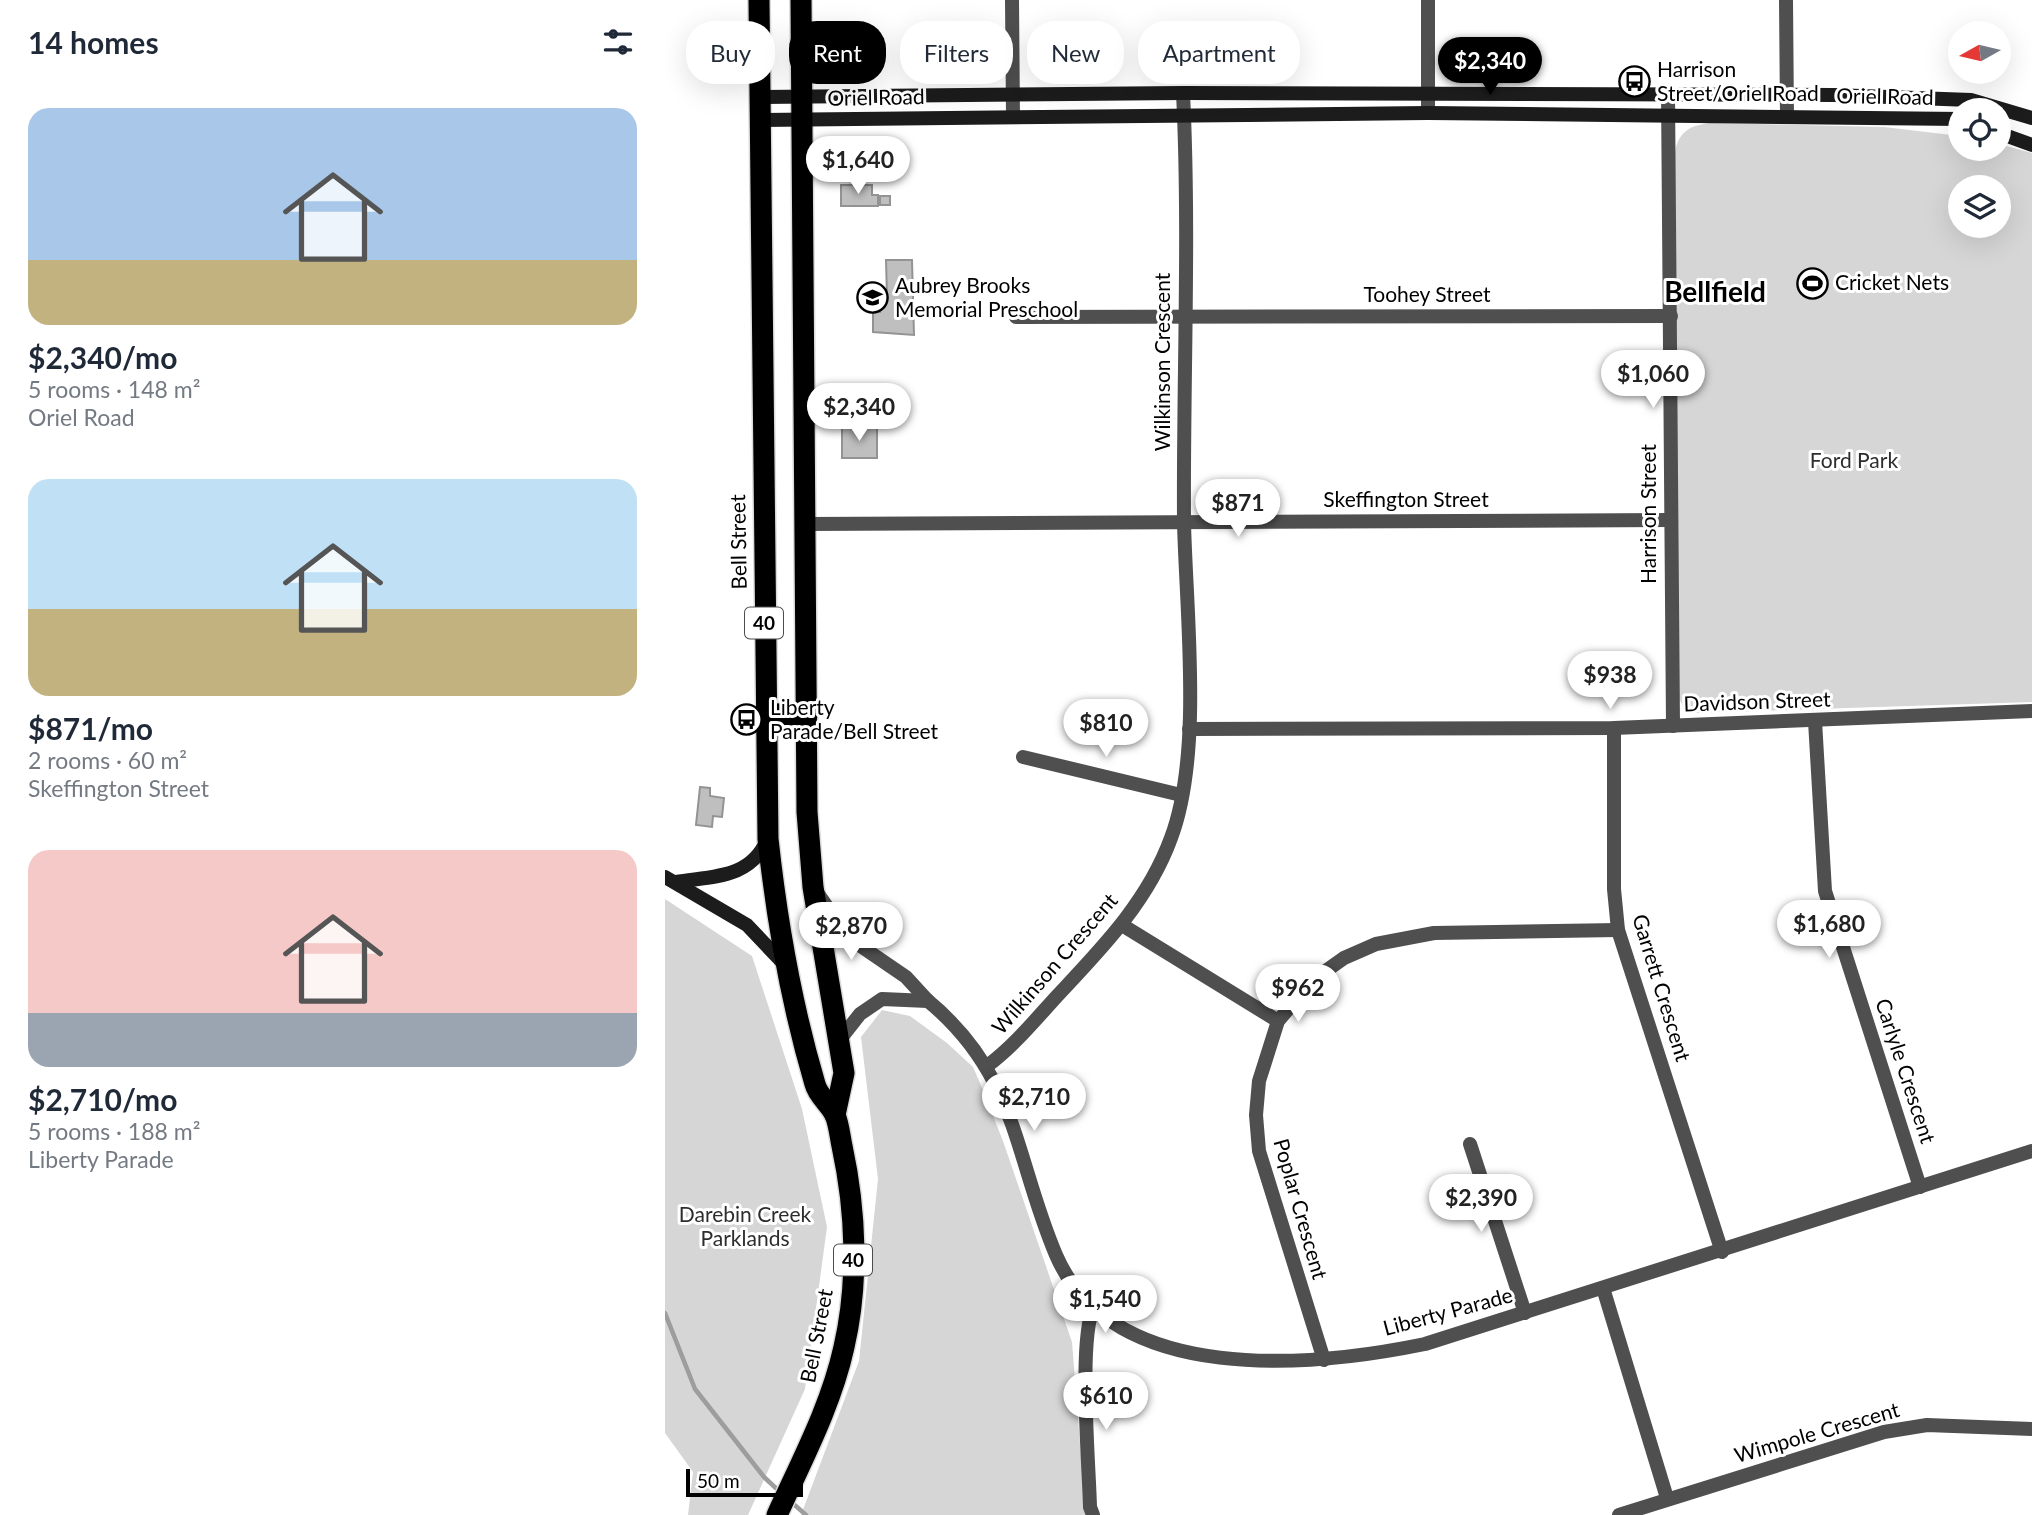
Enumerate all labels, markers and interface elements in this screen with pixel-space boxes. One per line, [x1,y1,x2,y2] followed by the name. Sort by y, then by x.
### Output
[686,21,775,84] chip: Buy
[789,21,886,84] chip: Rent
[900,21,1013,84] chip: Filters
[1027,21,1124,84] chip: New
[1138,21,1300,84] chip: Apartment
[1948,21,2011,84] north arrow
[1948,21,2011,238] map controls
[599,23,637,61] icon: filters
[28,24,159,60] text: 14 homes
[1433,38,1547,97] pin: $2,340
[1454,46,1526,74] text: $2,340
[1657,56,1819,105] place label: Harrison Street/Oriel Road
[1617,65,1651,99] bus stop icon: Harrison Street/Oriel Road
[1836,82,1934,109] street label: Oriel Road
[827,83,925,110] street label: Oriel Road
[1948,98,2011,161] button: locate
[801,136,915,196] pin: $1,640
[822,145,894,173] text: $1,640
[270,154,396,280] icon: home
[1948,175,2011,238] button: layers
[1795,266,1829,300] sports icon: Cricket Nets
[1835,269,1949,294] place label: Cricket Nets
[895,272,1078,321] place label: Aubrey Brooks Memorial Preschool
[1149,272,1174,451] street label: Wilkinson Crescent
[1664,274,1766,308] district label: Bellfield
[855,281,889,315] school or university icon: Aubrey Brooks Memorial Preschool
[1363,281,1491,306] street label: Toohey Street
[28,339,177,375] text: $2,340/mo
[1596,350,1710,410] pin: $1,060
[1617,359,1689,387] text: $1,060
[28,375,200,403] text: 5 rooms · 148 m²
[802,384,916,443] pin: $2,340
[823,392,895,420] text: $2,340
[28,403,135,431] text: Oriel Road
[1635,444,1660,584] street label: Harrison Street
[1810,447,1898,472] park label: Ford Park
[1197,480,1279,539] pin: $871
[1323,486,1489,511] street label: Skeffington Street
[1211,488,1265,516] text: $871
[724,494,751,590] street label: Bell Street
[270,525,396,651] icon: home
[745,608,783,638] road number: 40
[1569,652,1651,711] pin: $938
[1583,660,1637,688] text: $938
[1683,685,1831,716] street label: Davidson Street
[770,694,939,743] place label: Liberty Parade/Bell Street
[1065,700,1147,759] pin: $810
[730,703,764,737] bus stop icon: Liberty Parade/Bell Street
[1079,708,1133,736] text: $810
[28,710,153,746] text: $871/mo
[28,746,187,774] text: 2 rooms · 60 m²
[28,774,209,802] text: Skeffington Street
[986,887,1122,1039] street label: Wilkinson Crescent
[270,896,396,1022] icon: home
[1772,900,1886,960] pin: $1,680
[794,902,908,962] pin: $2,870
[1793,909,1865,937] text: $1,680
[815,911,887,939] text: $2,870
[1628,911,1697,1065] street label: Garrett Crescent
[1257,964,1339,1024] pin: $962
[1271,973,1325,1001] text: $962
[1871,995,1942,1147] street label: Carlyle Crescent
[977,1074,1091,1133] pin: $2,710
[28,1081,177,1117] text: $2,710/mo
[998,1082,1070,1110] text: $2,710
[28,1117,200,1145] text: 5 rooms · 188 m²
[1269,1135,1334,1282] street label: Poplar Crescent
[28,1145,174,1173] text: Liberty Parade
[1424,1174,1538,1234] pin: $2,390
[1445,1183,1517,1211] text: $2,390
[679,1201,812,1250] park label: Darebin Creek Parklands
[834,1244,872,1276] road number: 40
[1048,1276,1162,1335] pin: $1,540
[1380,1281,1515,1340] street label: Liberty Parade
[1069,1284,1141,1312] text: $1,540
[794,1286,837,1385] street label: Bell Street
[1065,1372,1147,1432] pin: $610
[1079,1381,1133,1409] text: $610
[1731,1396,1902,1467] street label: Wimpole Crescent
[686,1466,803,1498] scale bar
[697,1469,740,1492] text: 50 m

